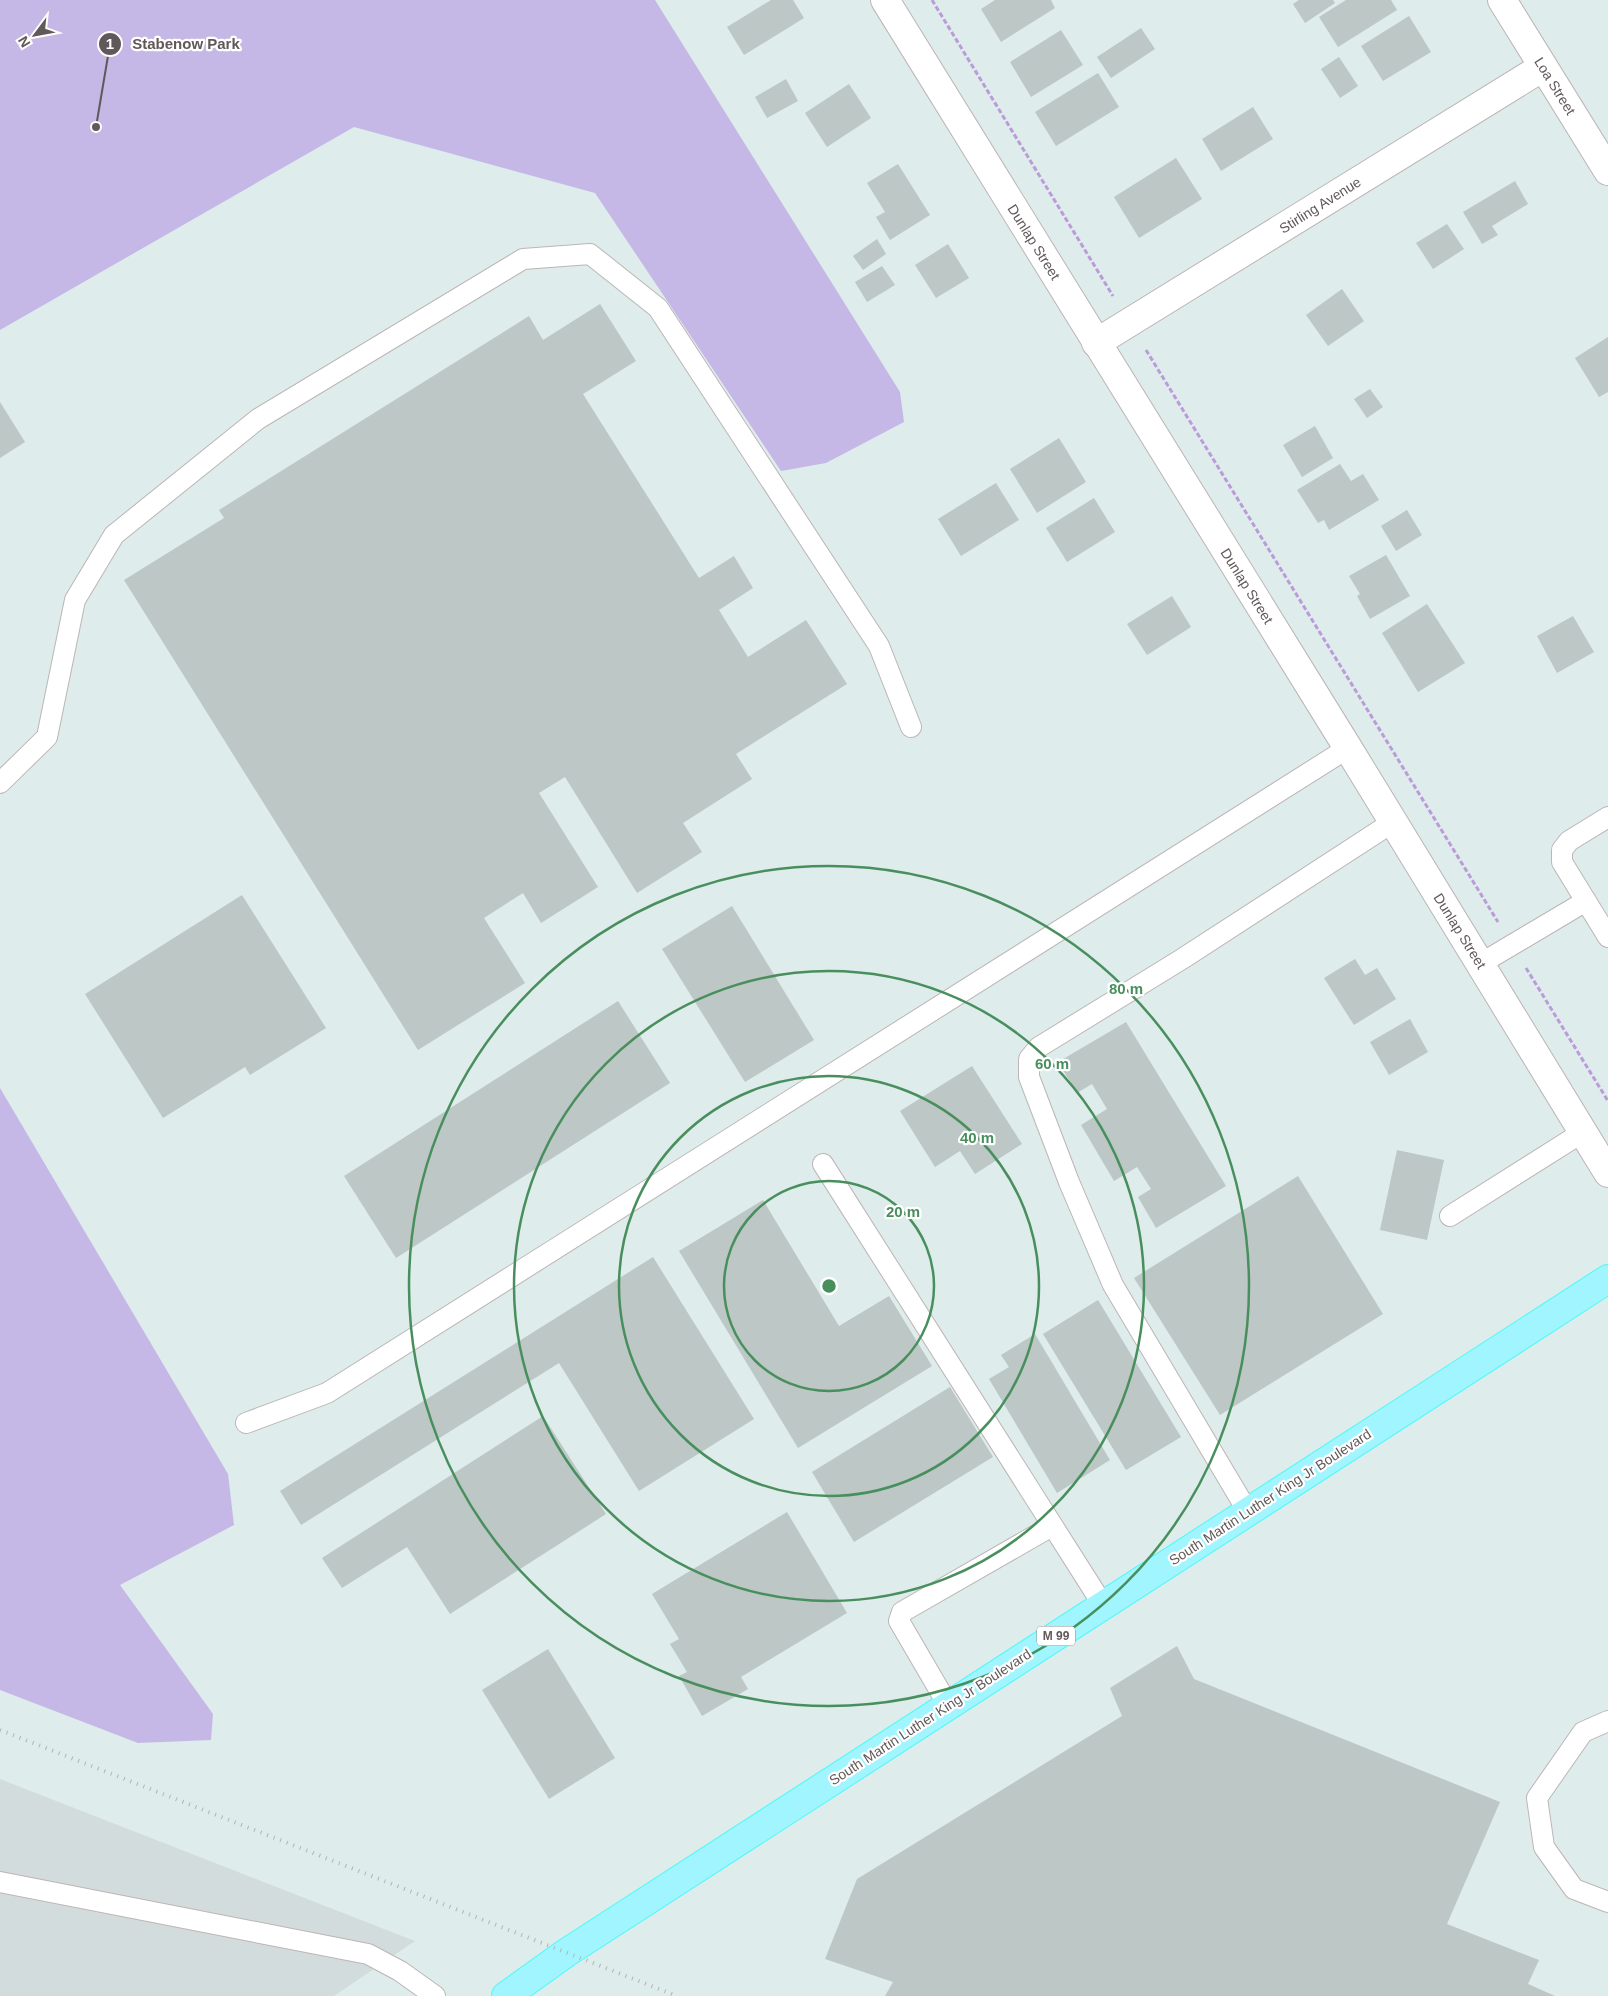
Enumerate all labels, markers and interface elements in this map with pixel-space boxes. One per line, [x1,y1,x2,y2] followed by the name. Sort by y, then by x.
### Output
[10,10,60,60] north arrow
[97,29,250,59] callout: Stabenow Park
[15,33,33,50] text: N
[106,35,114,52] text: 1
[132,35,240,52] text: Stabenow Park
[1531,54,1579,118] street label: Loa Street
[1276,173,1364,236] street label: Stirling Avenue
[1005,201,1064,283] street label: Dunlap Street
[1218,545,1277,627] street label: Dunlap Street
[1431,890,1490,972] street label: Dunlap Street
[1109,980,1143,997] text: 80 m
[1035,1055,1069,1072] text: 60 m
[960,1129,994,1146] text: 40 m
[886,1203,920,1220] text: 20 m
[820,1277,838,1295] centre of rings
[1166,1426,1374,1568] street label: South Martin Luther King Jr Boulevard
[1037,1626,1075,1645] road number: M 99
[826,1646,1034,1788] street label: South Martin Luther King Jr Boulevard

